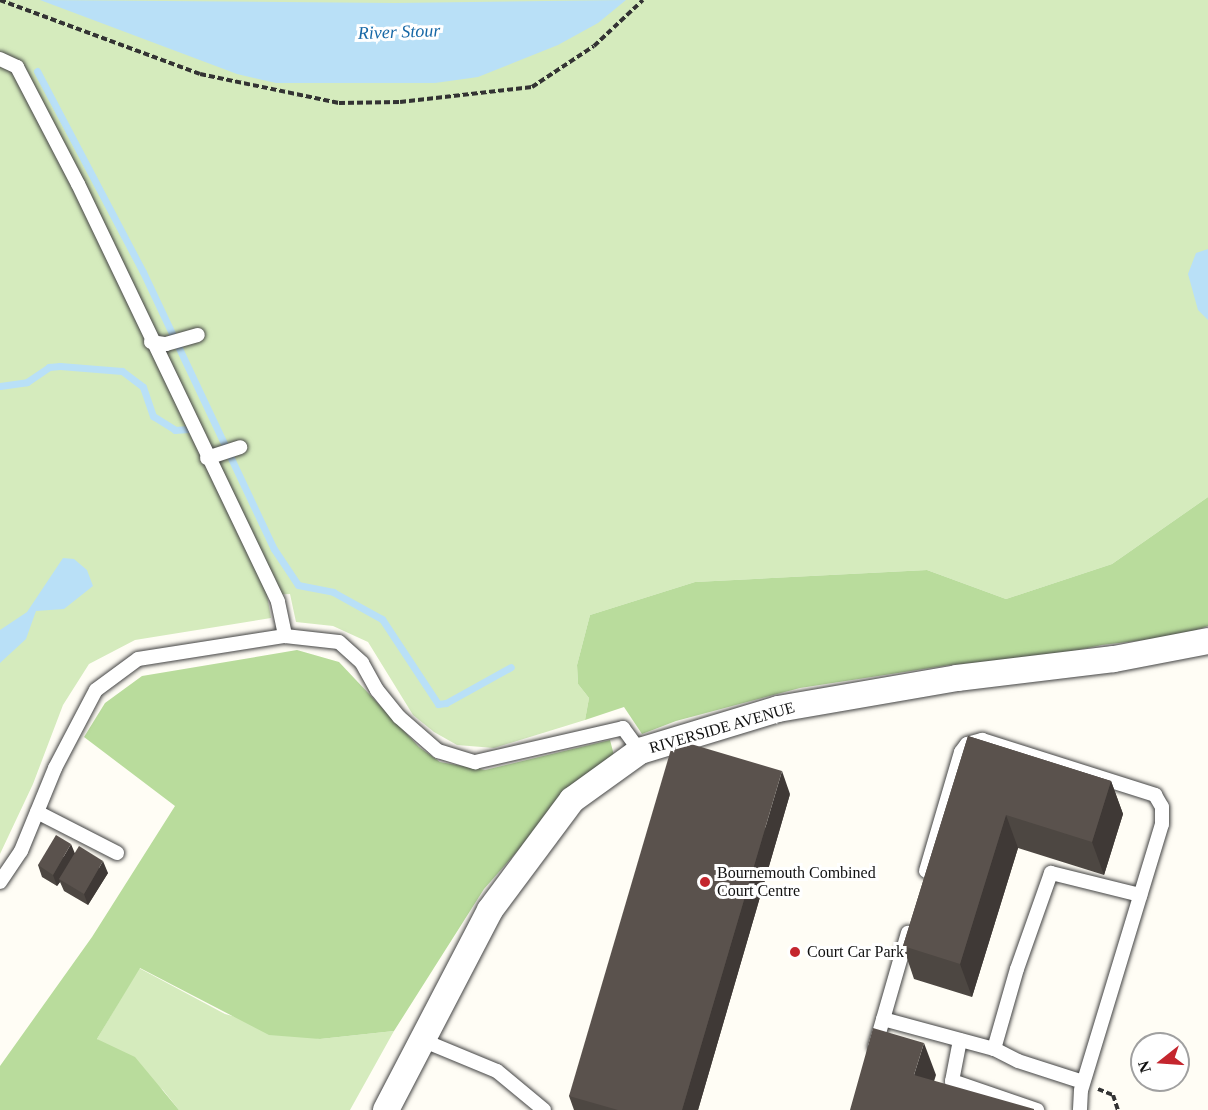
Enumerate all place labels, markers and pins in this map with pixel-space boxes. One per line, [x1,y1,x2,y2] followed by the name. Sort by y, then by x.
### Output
[717,863,876,901] place label: Bournemouth Combined Court Centre
[698,875,712,889] marker: Bournemouth Combined Court Centre
[807,942,904,962] place label: Court Car Park
[788,945,802,959] marker: Court Car Park

